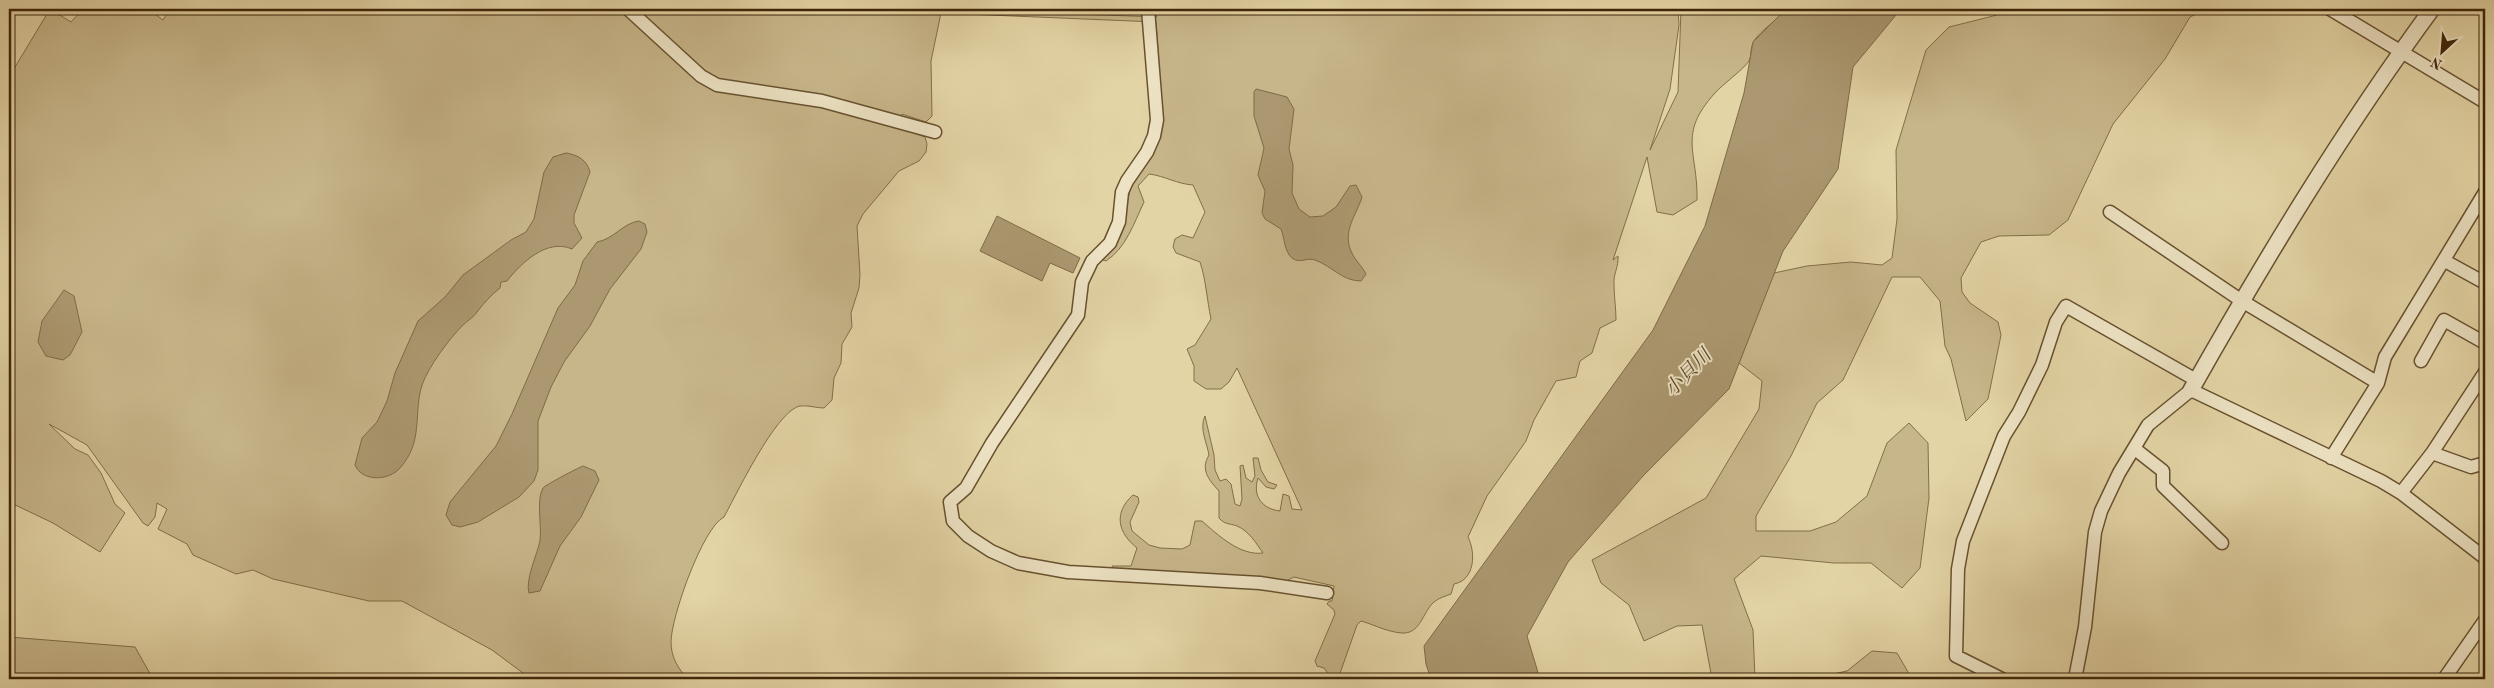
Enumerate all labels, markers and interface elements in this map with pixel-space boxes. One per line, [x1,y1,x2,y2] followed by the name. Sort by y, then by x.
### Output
[2416,28,2466,78] north arrow
[2429,54,2445,71] text: N
[1661,344,1717,401] water label: 小貝川

